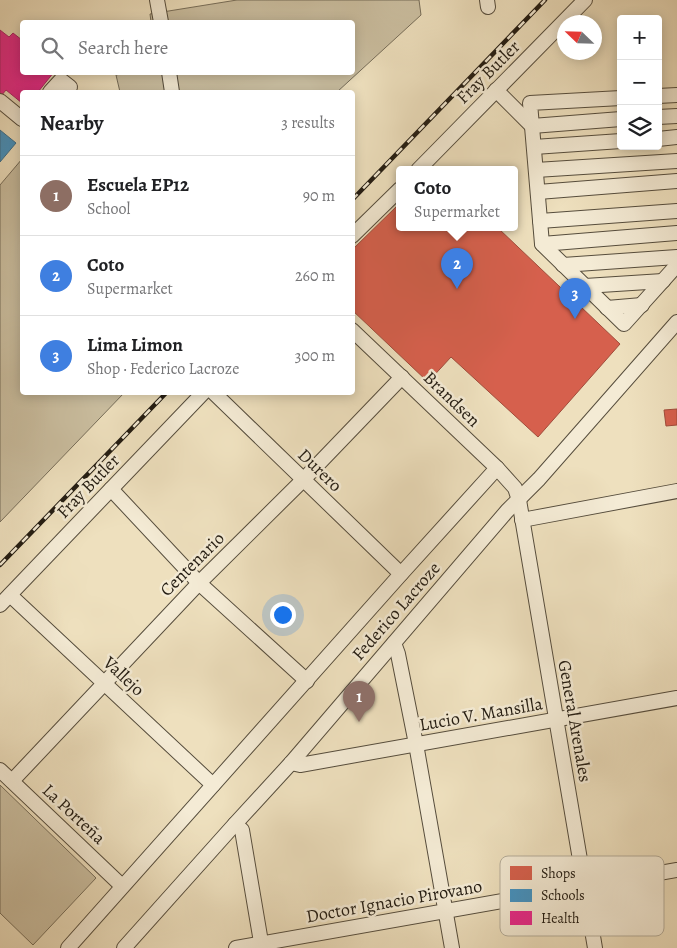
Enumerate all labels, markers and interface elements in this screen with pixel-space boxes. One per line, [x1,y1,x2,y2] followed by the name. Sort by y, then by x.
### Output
[557,15,602,60] north arrow
[617,15,662,150] map controls
[617,15,662,60] button: +
[20,20,355,75] search box
[38,34,66,62] icon: search
[78,35,168,61] text: Search here
[451,35,525,109] street label: Fray Butler
[617,60,662,105] button: −
[617,105,662,150] button: layers
[40,109,103,137] text: Nearby
[281,112,335,134] text: 3 results
[396,166,518,231] popup
[87,172,189,198] text: Escuela EP12
[414,175,451,201] text: Coto
[53,185,59,207] text: 1
[303,185,335,207] text: 90 m
[87,198,130,220] text: School
[414,201,500,223] text: Supermarket
[441,248,473,289] pin: 2
[87,252,124,278] text: Coto
[52,265,60,287] text: 2
[295,265,335,287] text: 260 m
[87,278,173,300] text: Supermarket
[559,278,591,319] pin: 3
[87,332,183,358] text: Lima Limon
[53,345,59,367] text: 3
[295,345,335,367] text: 300 m
[87,358,239,380] text: Shop · Federico Lacroze
[418,366,486,432] street label: Brandsen
[293,443,347,497] street label: Durero
[51,448,125,523] street label: Fray Butler
[155,526,230,601] street label: Centenario
[347,557,445,665] street label: Federico Lacroze
[270,602,296,628] your location
[97,650,150,701] street label: Vallejo
[552,658,598,784] street label: General Arenales
[343,681,375,722] pin: 1
[417,691,545,737] street label: Lucio V. Mansilla
[37,778,111,850] street label: La Porteña
[500,856,664,936] legend
[541,864,576,883] text: Shops
[304,874,484,928] street label: Doctor Ignacio Pirovano
[541,886,585,905] text: Schools
[541,909,580,928] text: Health

